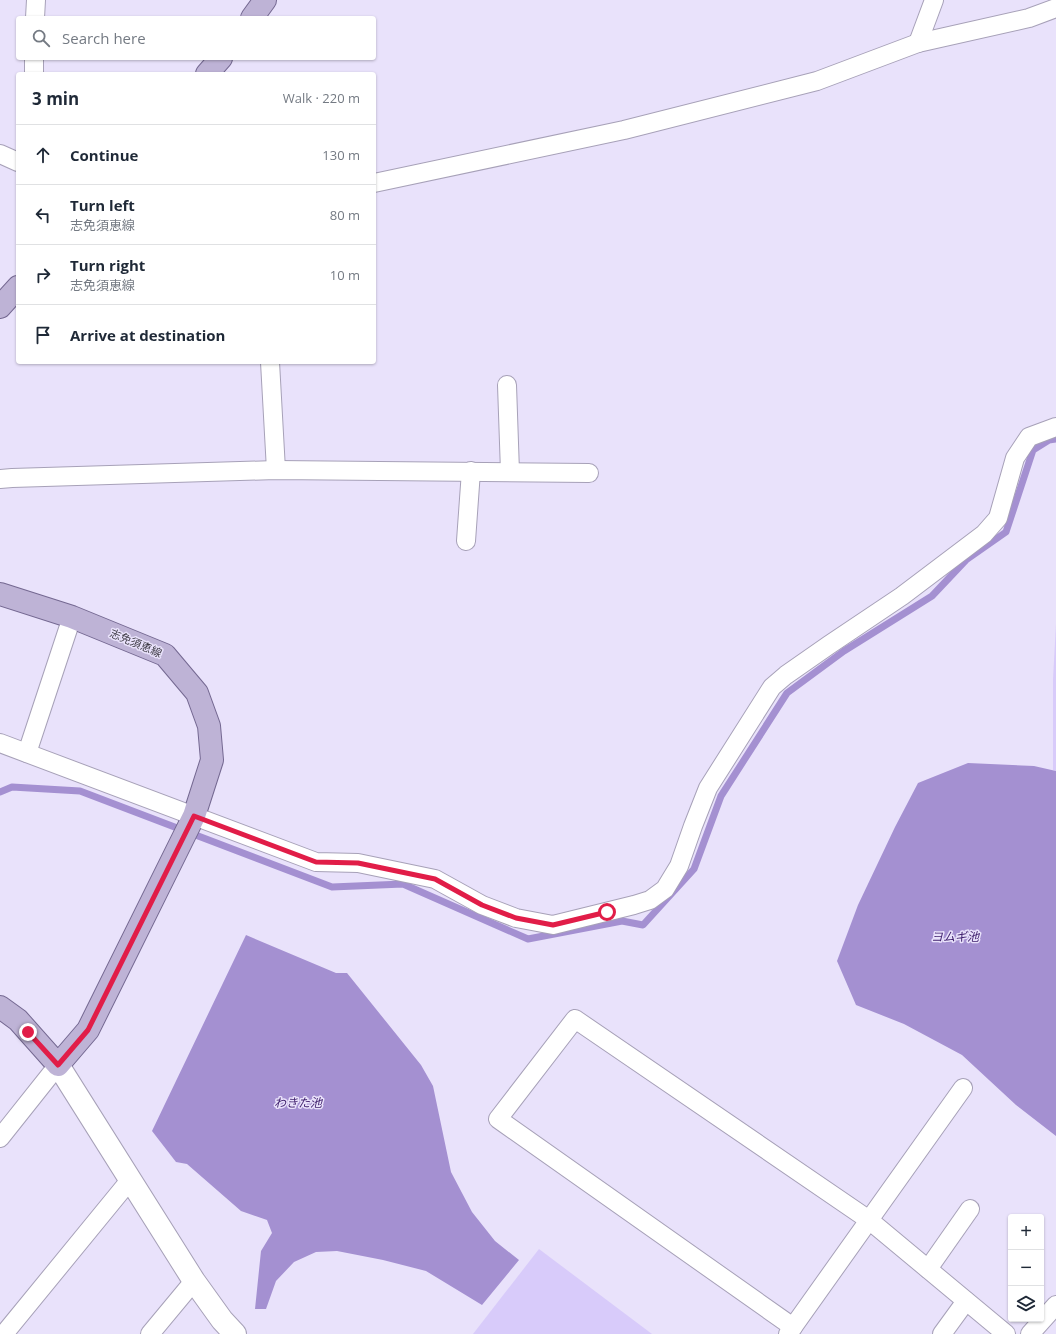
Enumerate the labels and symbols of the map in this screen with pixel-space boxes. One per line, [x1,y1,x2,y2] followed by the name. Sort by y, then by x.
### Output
[108,625,164,660] street label: 志免須恵線
[598,903,616,921] route start
[931,928,980,945] water label: ヨムギ池
[19,1023,37,1041] route end
[274,1094,323,1111] water label: わきた池

